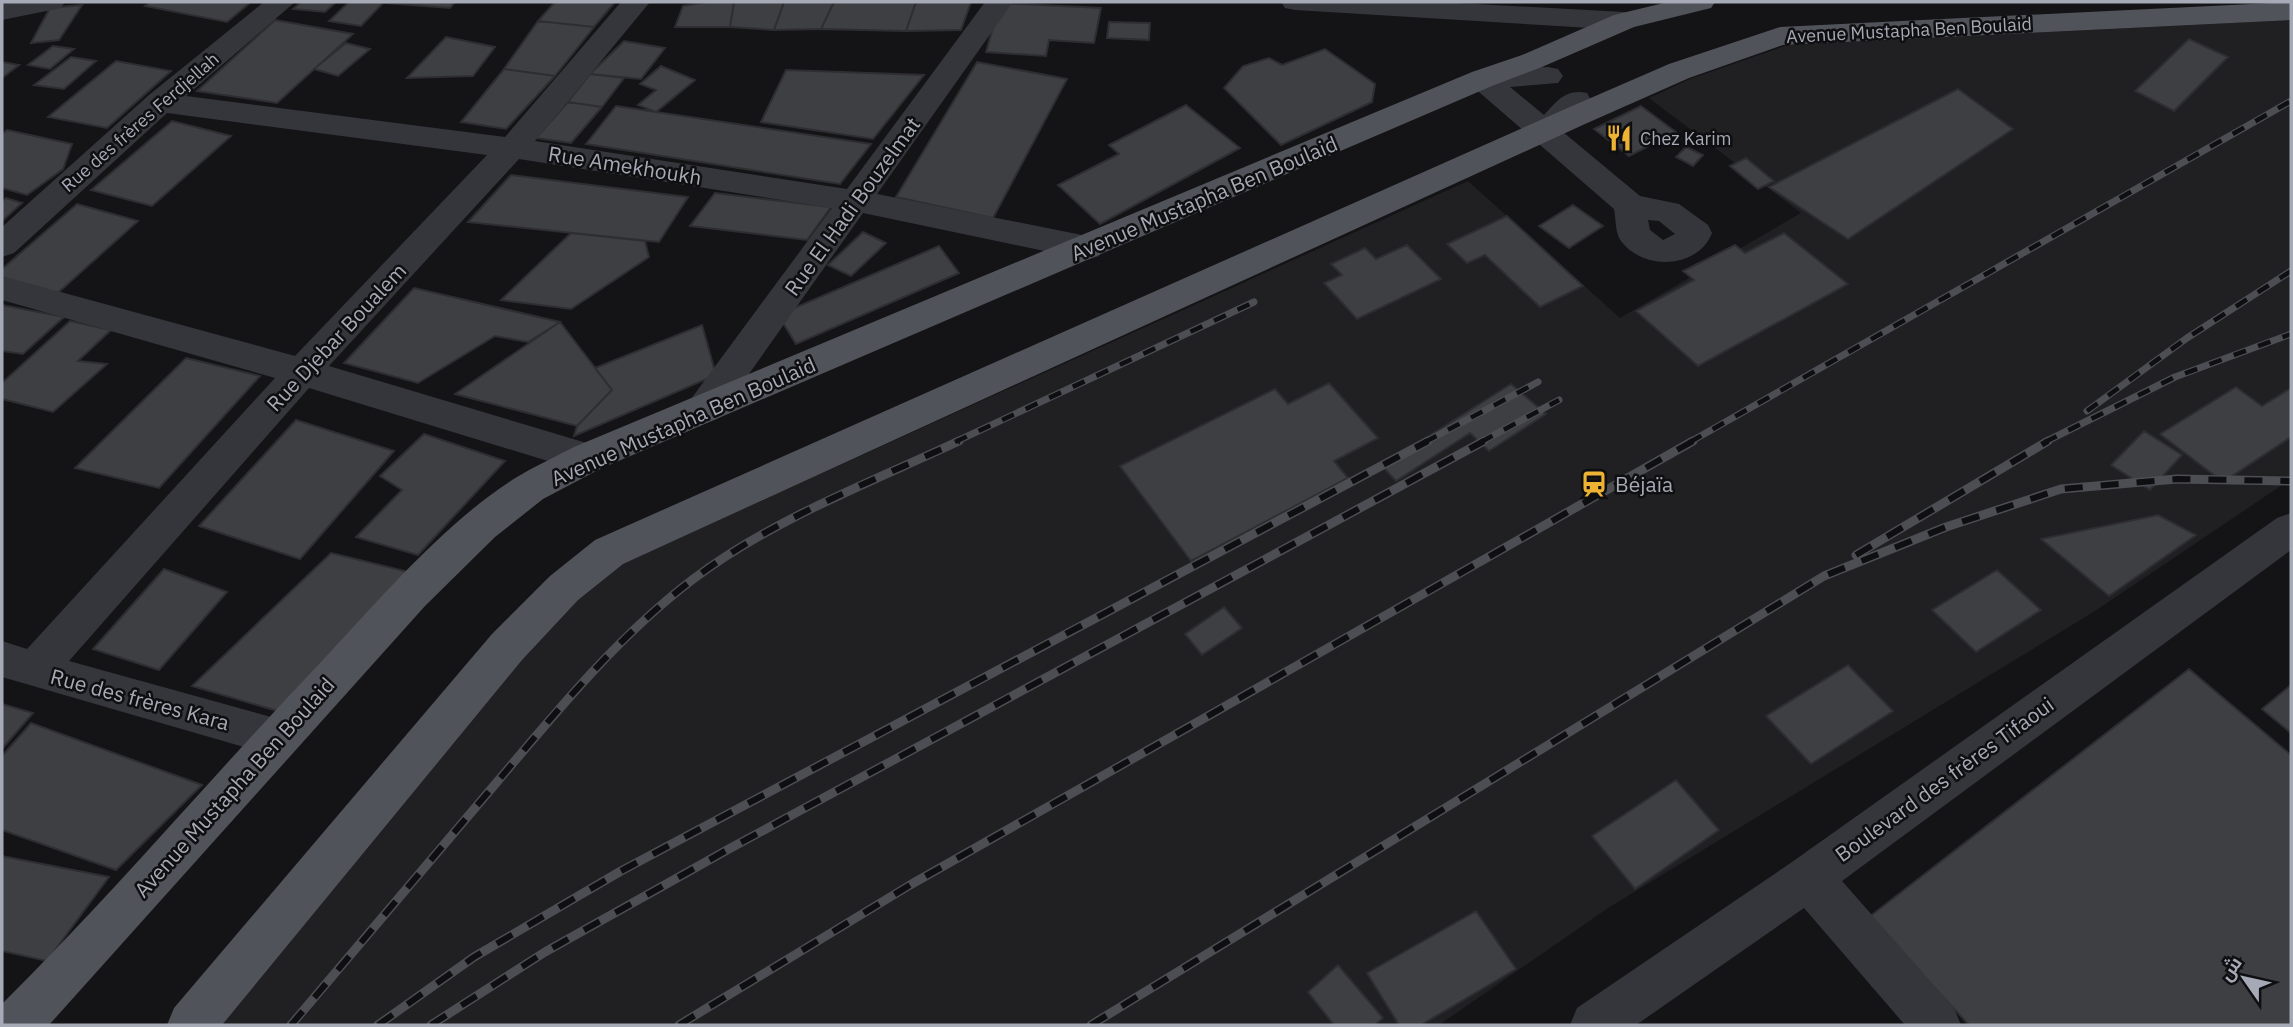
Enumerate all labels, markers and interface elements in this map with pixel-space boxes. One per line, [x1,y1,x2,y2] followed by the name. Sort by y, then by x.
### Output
[1786,12,2032,48] street label: Avenue Mustapha Ben Boulaid
[57,47,223,197] street label: Rue des frères Ferdjellah
[778,111,926,301] street label: Rue El Hadi Bouzelmat
[1604,123,1634,153] restaurant icon: Chez Karim
[1640,127,1731,150] place label: Chez Karim
[1066,129,1342,267] street label: Avenue Mustapha Ben Boulaid
[546,139,704,191] street label: Rue Amekhoukh
[260,257,412,417] street label: Rue Djebar Boualem
[546,350,820,492] street label: Avenue Mustapha Ben Boulaid
[1579,469,1609,499] station icon: Béjaïa
[1615,470,1673,498] place label: Béjaïa
[47,662,233,736] street label: Rue des frères Kara
[128,671,340,903] street label: Avenue Mustapha Ben Boulaid
[1829,690,2059,868] street label: Boulevard des frères Tifaoui
[2209,943,2279,1013] north arrow
[2213,952,2247,985] text: ش

